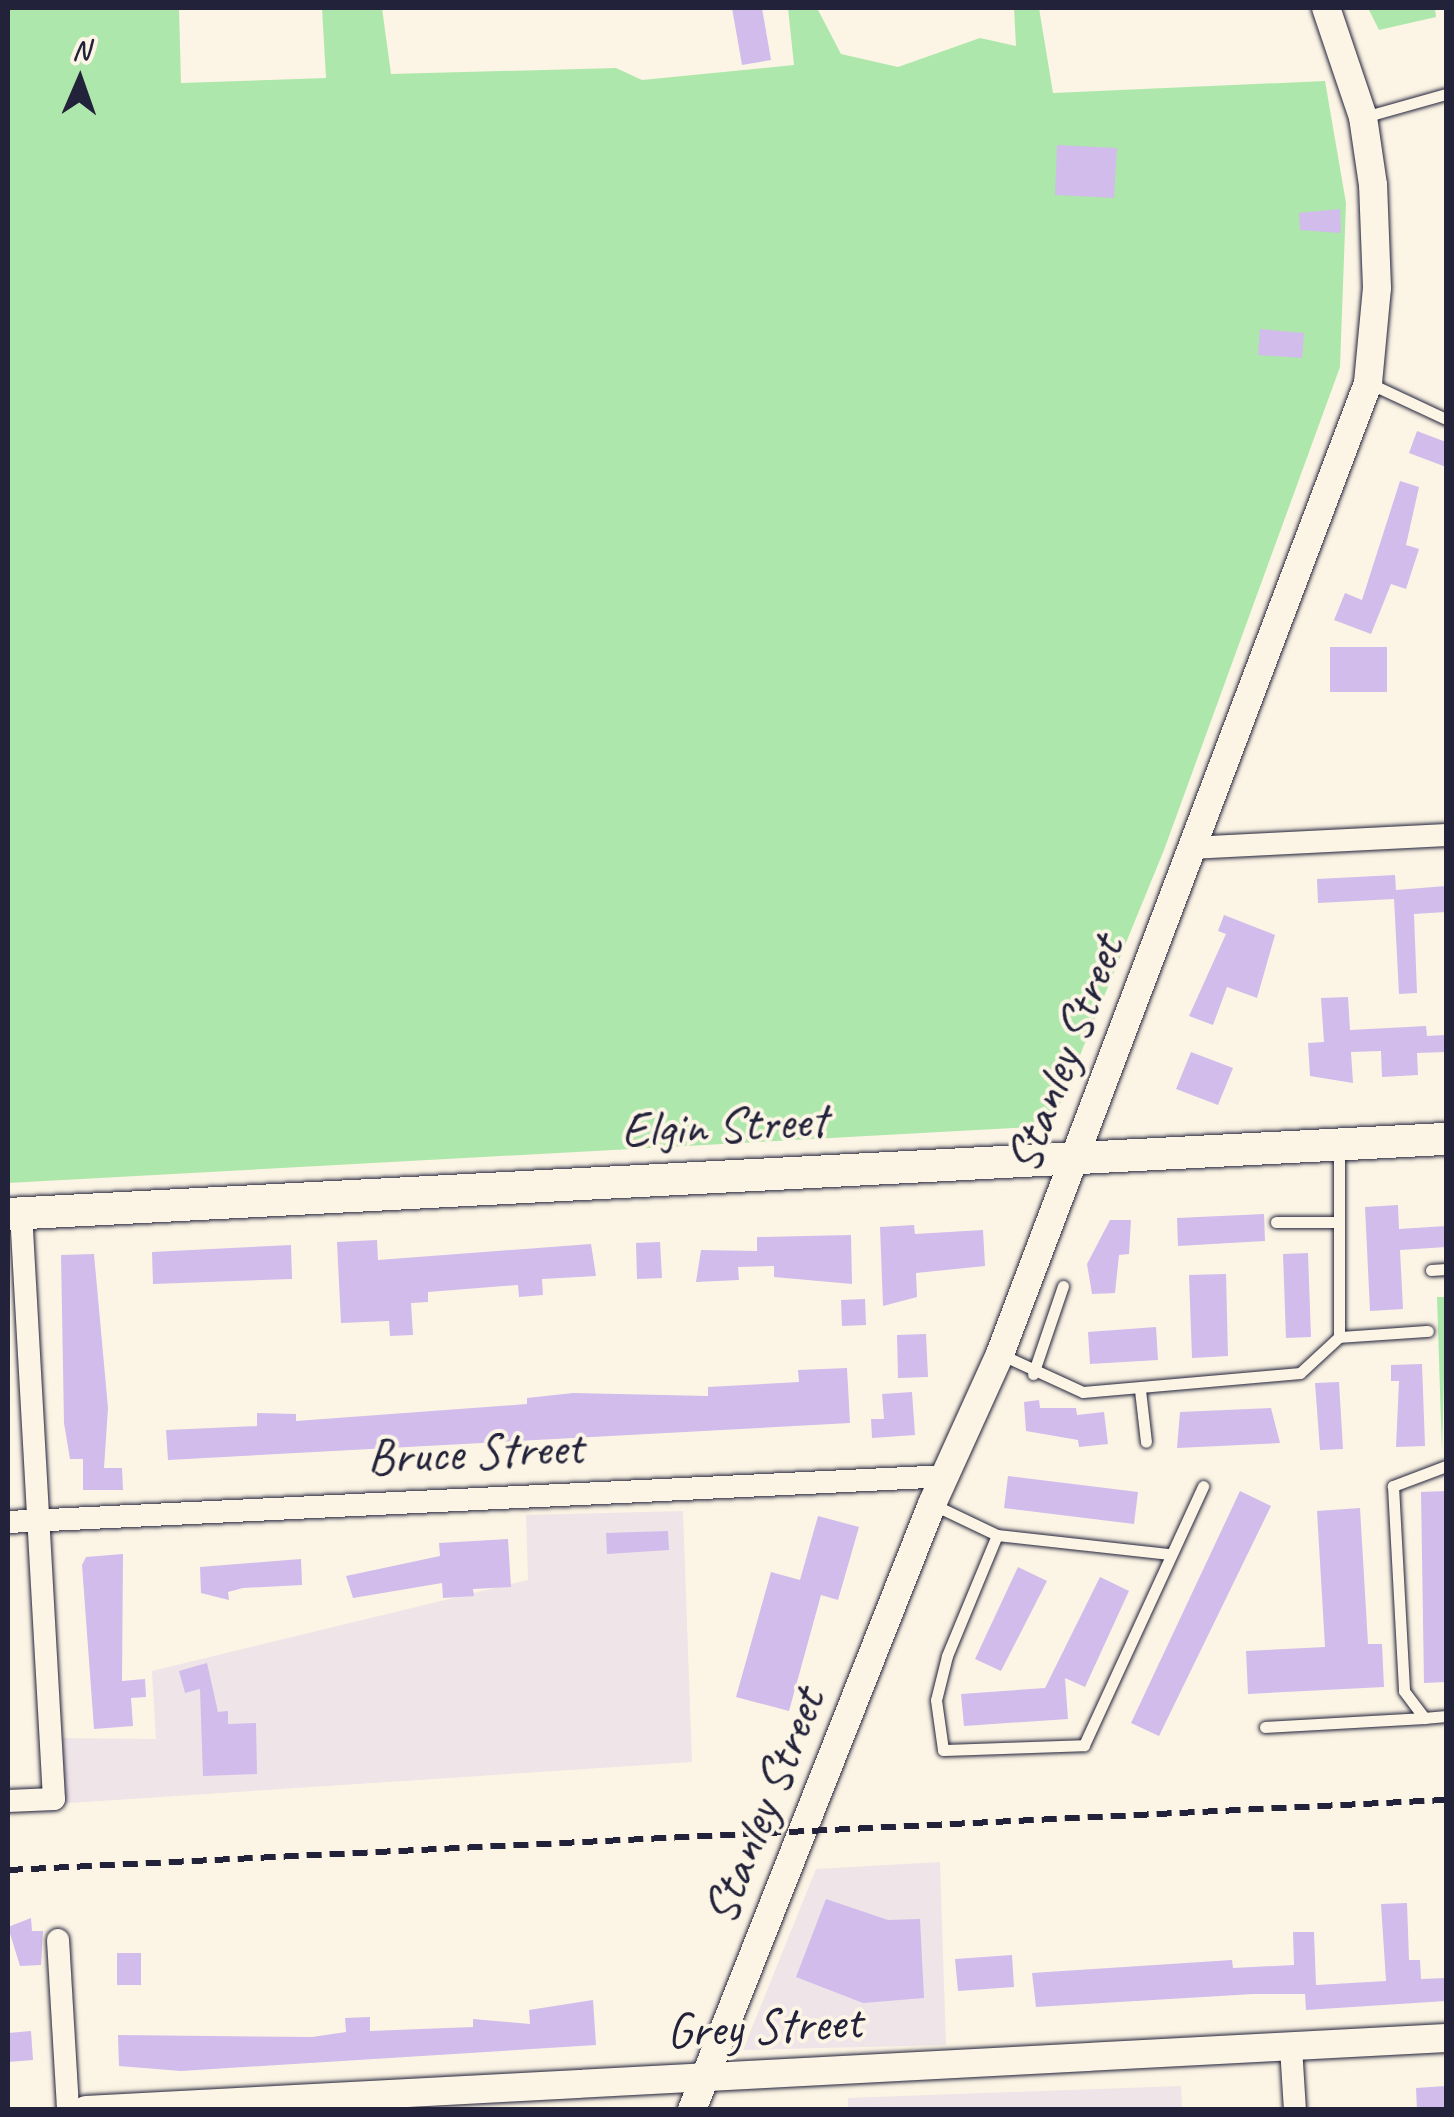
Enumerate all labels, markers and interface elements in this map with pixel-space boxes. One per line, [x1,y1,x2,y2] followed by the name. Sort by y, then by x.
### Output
[30,30,130,130] north arrow
[72,32,90,67] text: N
[991,927,1137,1181] street label: Stanley Street
[620,1090,828,1160] street label: Elgin Street
[365,1416,585,1488] street label: Bruce Street
[689,1679,837,1933] street label: Stanley Street
[664,1991,864,2061] street label: Grey Street

